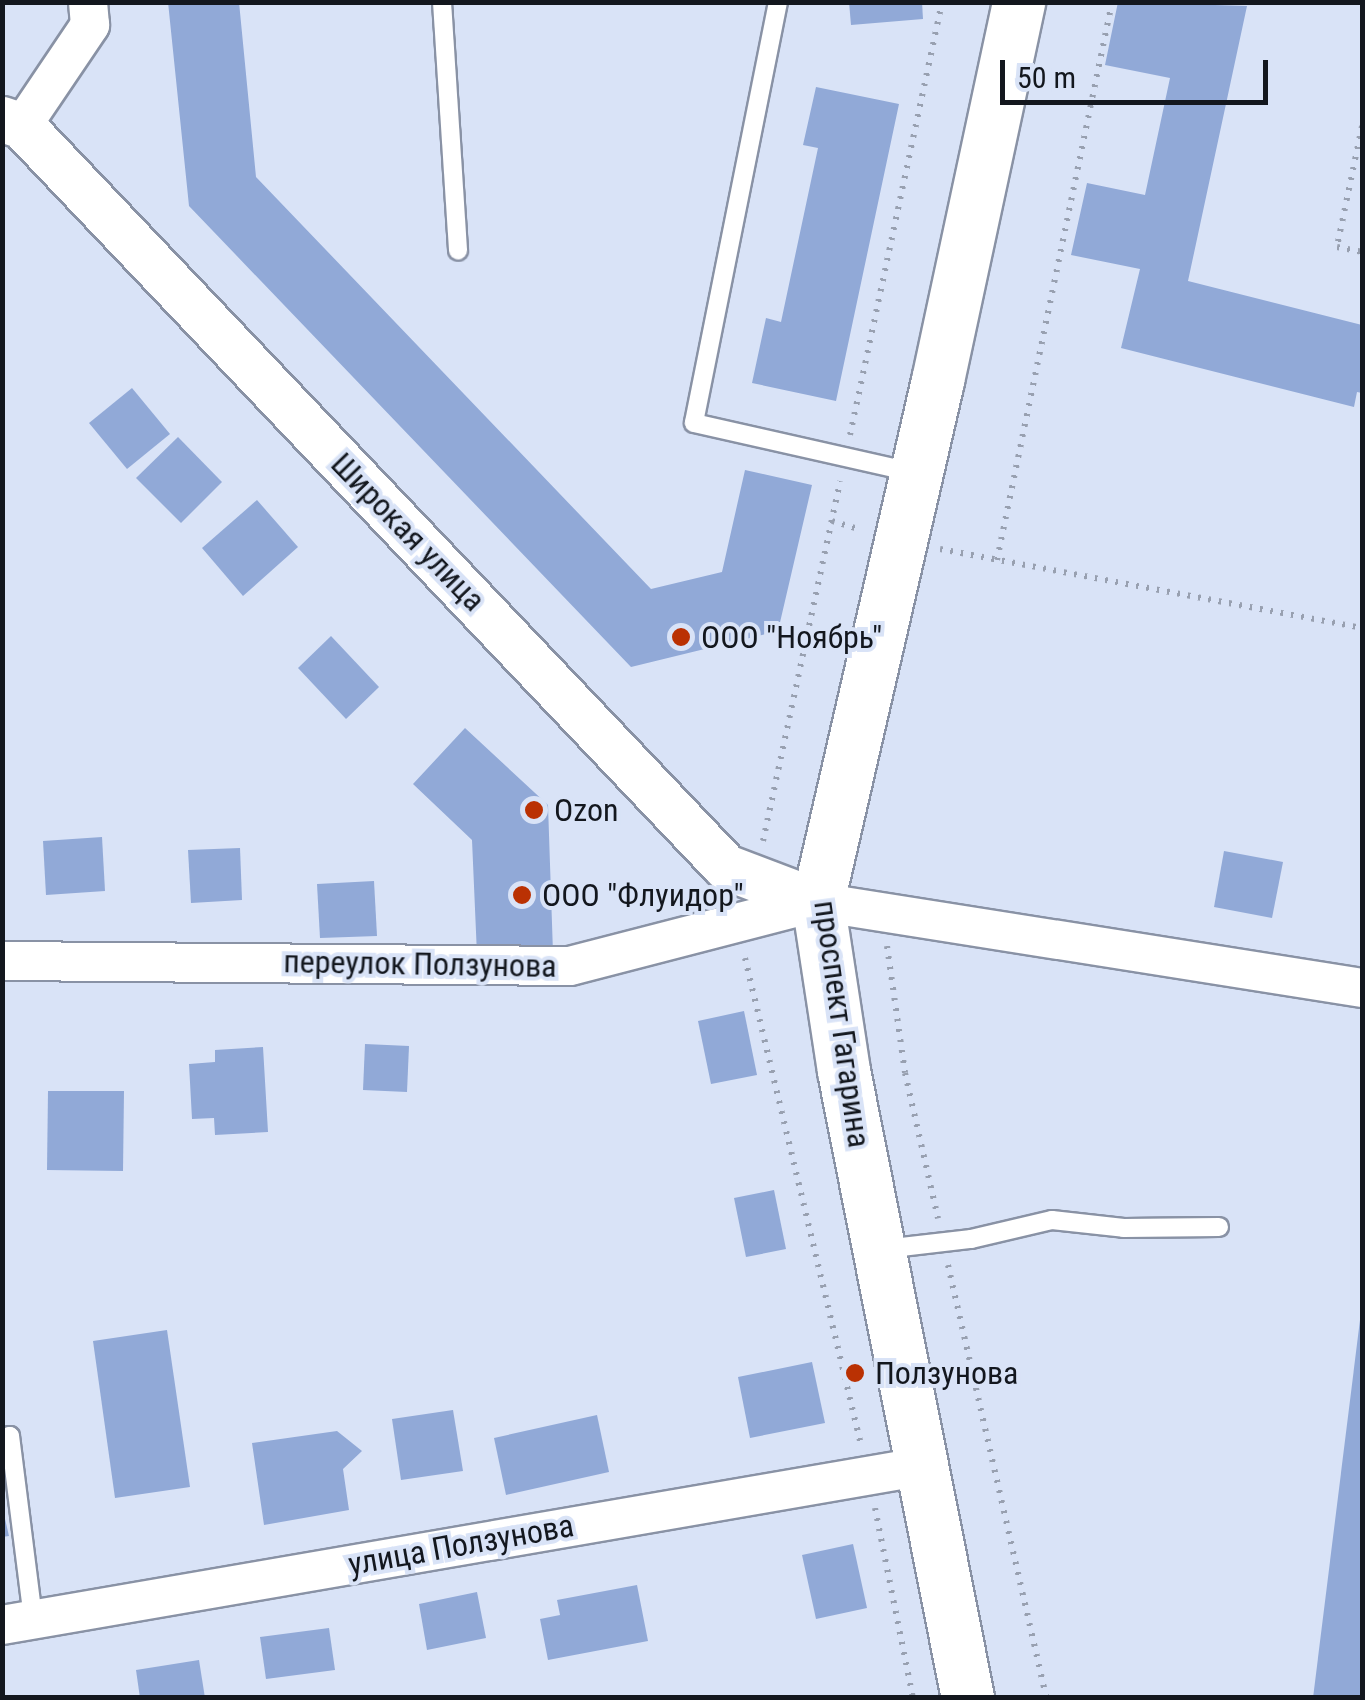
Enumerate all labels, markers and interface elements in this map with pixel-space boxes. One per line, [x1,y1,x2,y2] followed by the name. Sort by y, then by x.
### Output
[1005,40,1272,102] scale bar
[1017,60,1076,95] text: 50 m
[323,445,493,619] street label: Широкая улица
[701,618,882,656] place label: ООО "Ноябрь"
[670,626,692,648] marker: ООО "Ноябрь"
[554,791,619,829] place label: Ozon
[523,799,545,821] marker: Ozon
[542,876,744,914] place label: ООО "Флуидор"
[511,884,533,906] marker: ООО "Флуидор"
[806,898,878,1150] street label: проспект Гагарина
[283,942,557,986] street label: переулок Ползунова
[875,1354,1018,1392] place label: Ползунова
[844,1362,866,1384] marker: Ползунова
[345,1506,577,1584] street label: улица Ползунова

